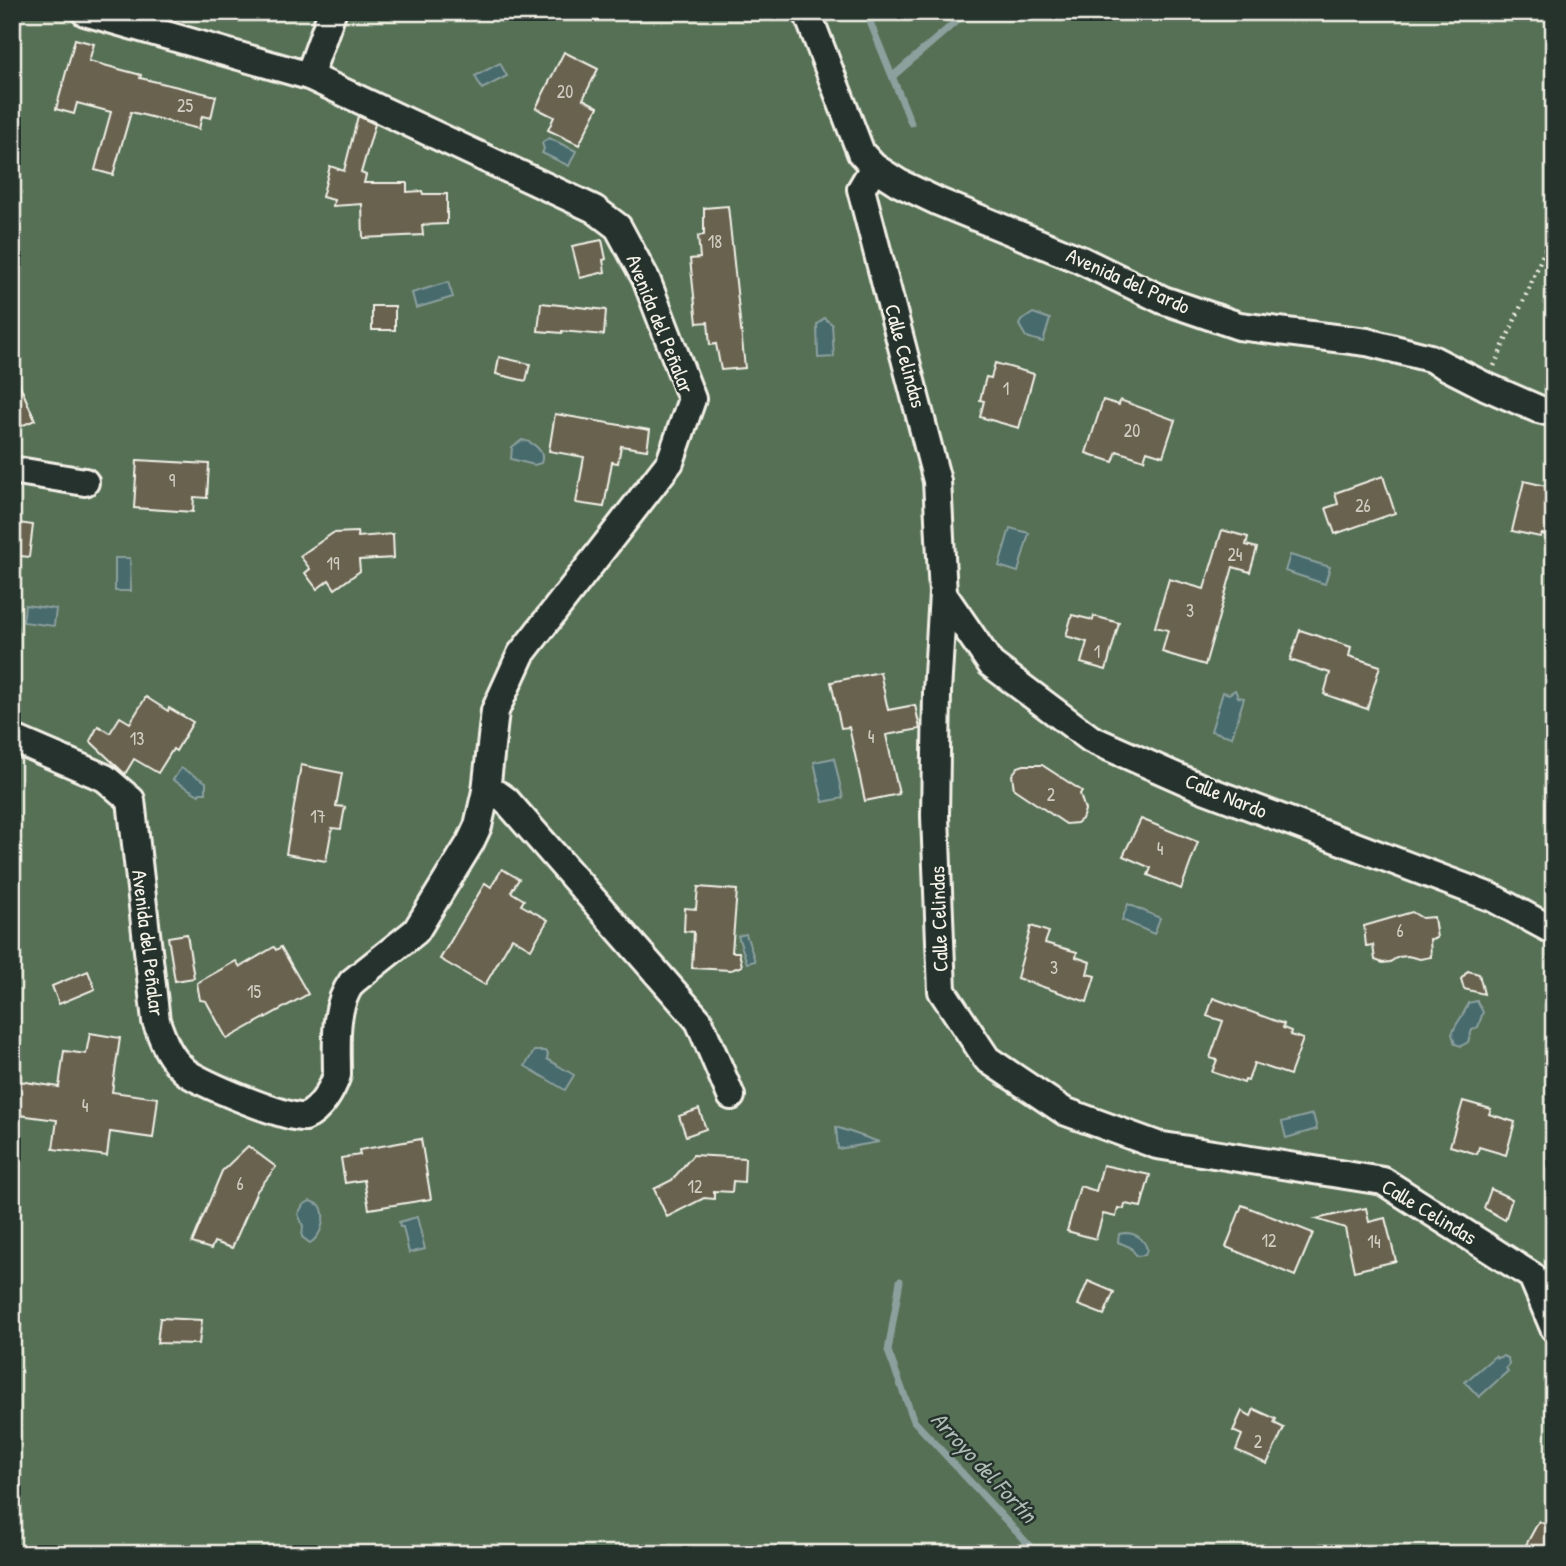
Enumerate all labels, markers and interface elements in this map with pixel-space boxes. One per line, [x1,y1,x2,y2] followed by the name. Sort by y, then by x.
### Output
[557,79,573,104] house number: 20
[177,93,193,118] house number: 25
[708,229,722,254] house number: 18
[1062,240,1195,321] street label: Avenida del Pardo
[619,250,702,398] street label: Avenida del Peñalar
[878,301,933,411] street label: Calle Celindas
[1003,376,1009,401] house number: 1
[1124,418,1140,443] house number: 20
[169,468,176,493] house number: 9
[1355,493,1371,518] house number: 26
[1227,542,1243,567] house number: 24
[326,551,340,576] house number: 19
[1186,598,1194,623] house number: 3
[1094,639,1100,664] house number: 1
[868,724,875,749] house number: 4
[130,726,144,751] house number: 13
[1181,766,1272,825] street label: Calle Nardo
[1047,782,1056,807] house number: 2
[310,804,326,829] house number: 17
[1157,836,1164,861] house number: 4
[922,865,955,973] street label: Calle Celindas
[125,868,172,1018] street label: Avenida del Peñalar
[1396,918,1404,943] house number: 6
[1050,955,1058,980] house number: 3
[247,979,261,1004] house number: 15
[82,1093,89,1118] house number: 4
[236,1171,244,1196] house number: 6
[1376,1172,1482,1251] street label: Calle Celindas
[688,1174,703,1199] house number: 12
[1262,1228,1277,1253] house number: 12
[1367,1229,1381,1254] house number: 14
[924,1404,1045,1531] water label: Arroyo del Fortín
[1254,1429,1263,1454] house number: 2

